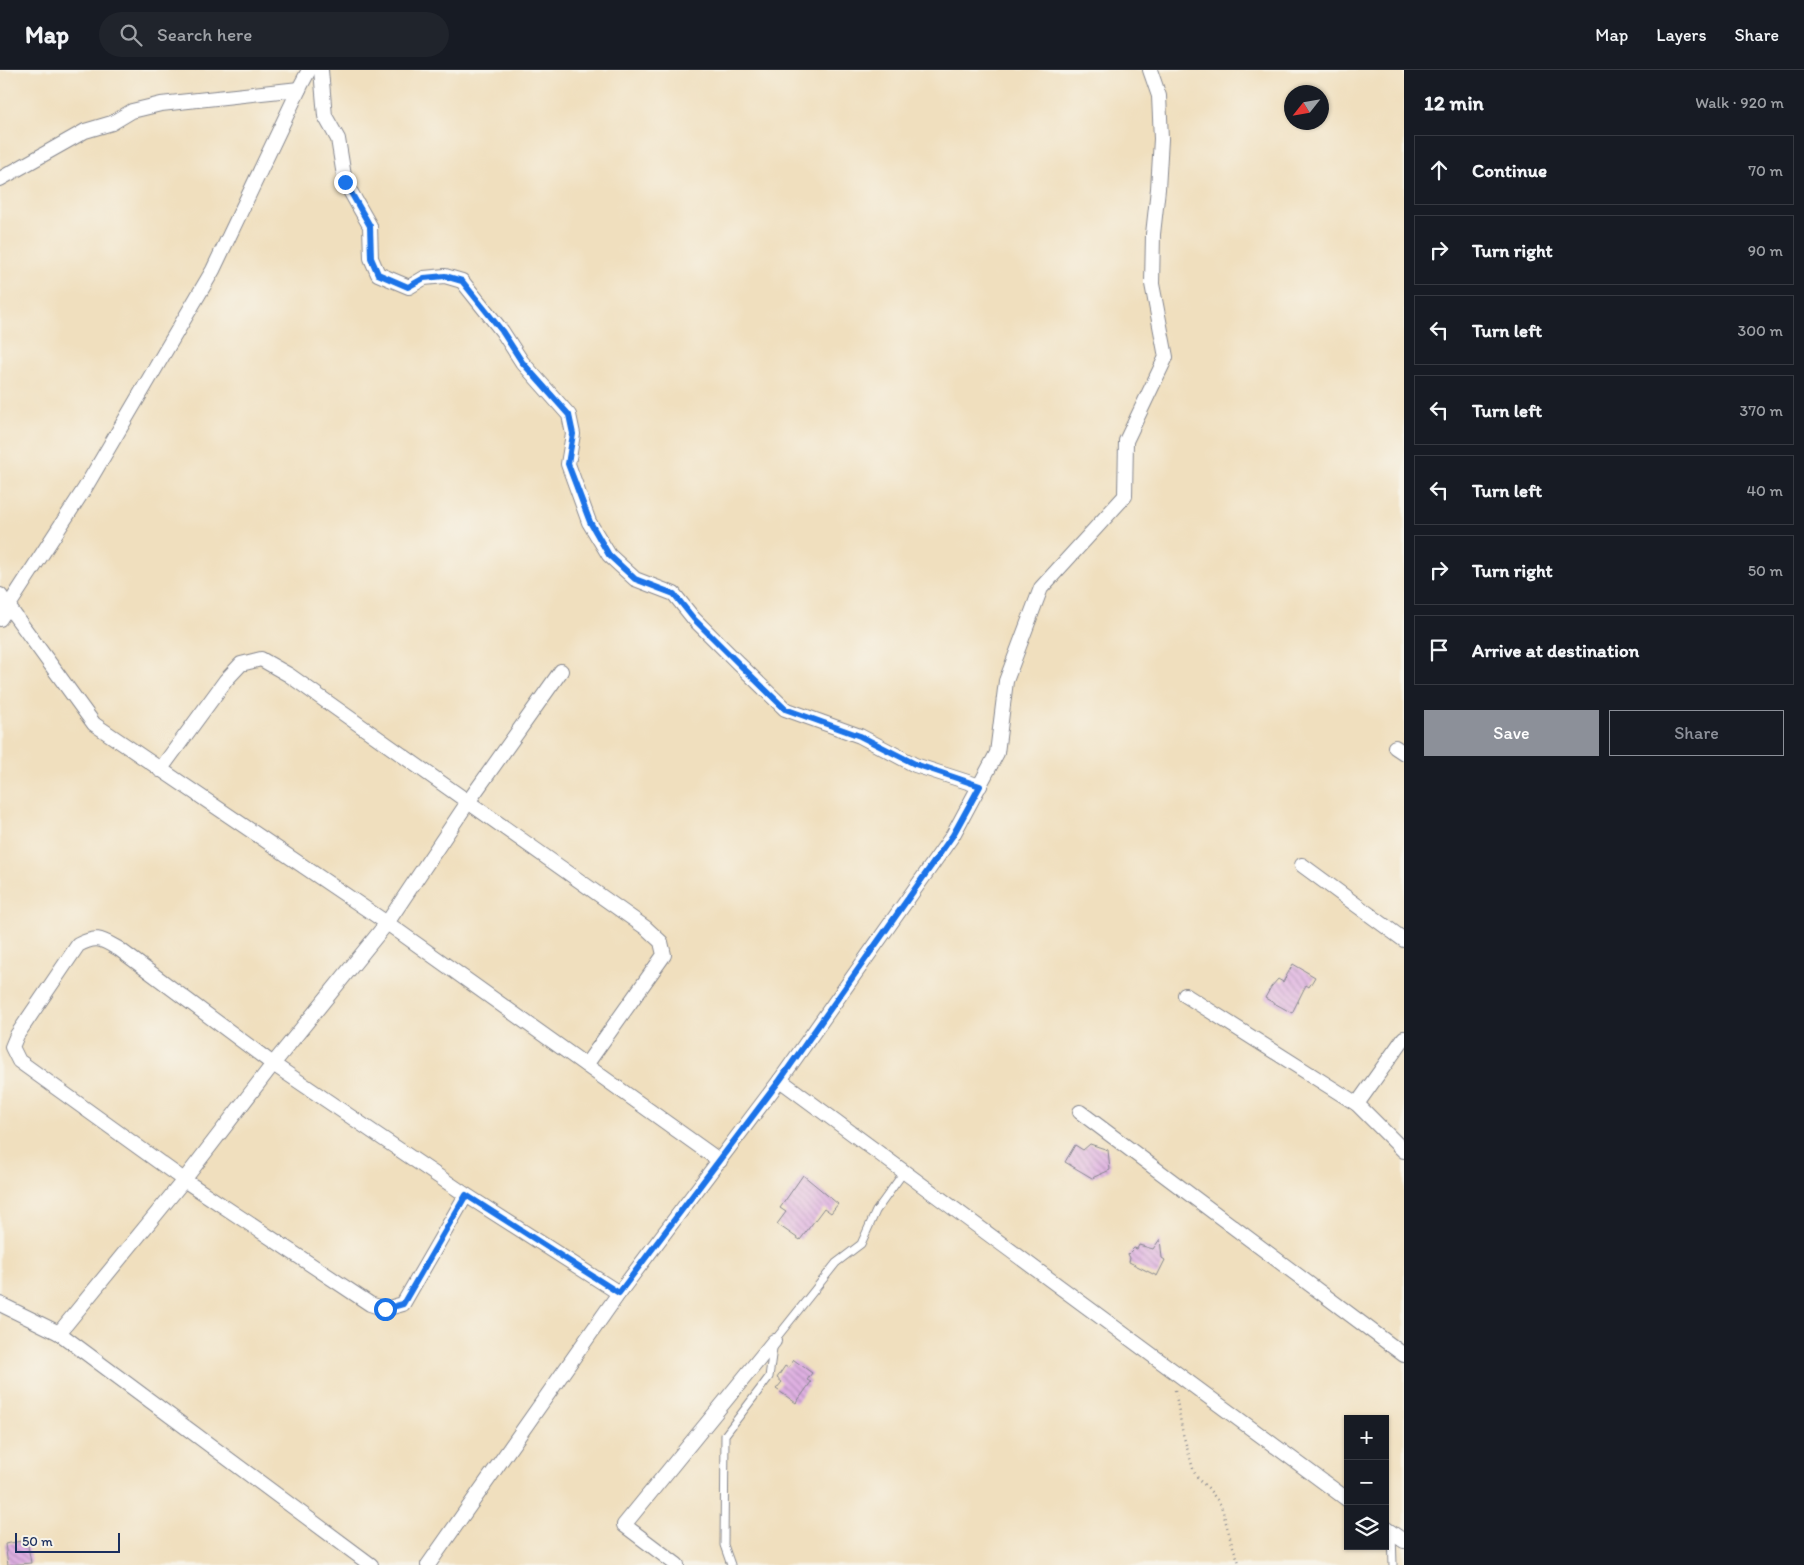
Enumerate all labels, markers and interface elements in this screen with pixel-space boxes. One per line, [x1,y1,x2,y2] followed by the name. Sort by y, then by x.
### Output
[99,12,449,57] search box
[25,20,69,49] text: Map
[117,21,145,49] icon: search
[157,23,252,46] text: Search here
[1595,24,1628,46] text: Map
[1656,24,1706,46] text: Layers
[1734,24,1779,46] text: Share
[1284,85,1329,130] north arrow
[1424,90,1484,115] text: 12 min
[1695,93,1784,112] text: Walk · 920 m
[1425,156,1453,184] icon: ahead
[1472,159,1547,182] text: Continue
[1748,161,1783,180] text: 70 m
[334,171,357,194] route end
[1425,236,1453,264] icon: right
[1472,239,1553,262] text: Turn right
[1748,241,1783,260] text: 90 m
[1425,316,1453,344] icon: left
[1472,319,1542,342] text: Turn left
[1738,321,1783,340] text: 300 m
[1425,396,1453,424] icon: left
[1472,399,1542,422] text: Turn left
[1739,401,1783,420] text: 370 m
[1425,476,1453,504] icon: left
[1472,479,1542,502] text: Turn left
[1746,481,1783,500] text: 40 m
[1425,556,1453,584] icon: right
[1472,559,1553,582] text: Turn right
[1748,561,1783,580] text: 50 m
[1425,636,1453,664] icon: arrive
[1472,639,1639,662] text: Arrive at destination
[1424,710,1599,756] button: Save
[1609,710,1784,756] button: Share
[374,1298,397,1321] route start
[1344,1415,1389,1550] map controls
[1344,1415,1389,1460] button: +
[1344,1460,1389,1505] button: −
[1344,1505,1389,1550] button: layers
[15,1530,120,1553] scale bar
[22,1533,53,1550] text: 50 m

